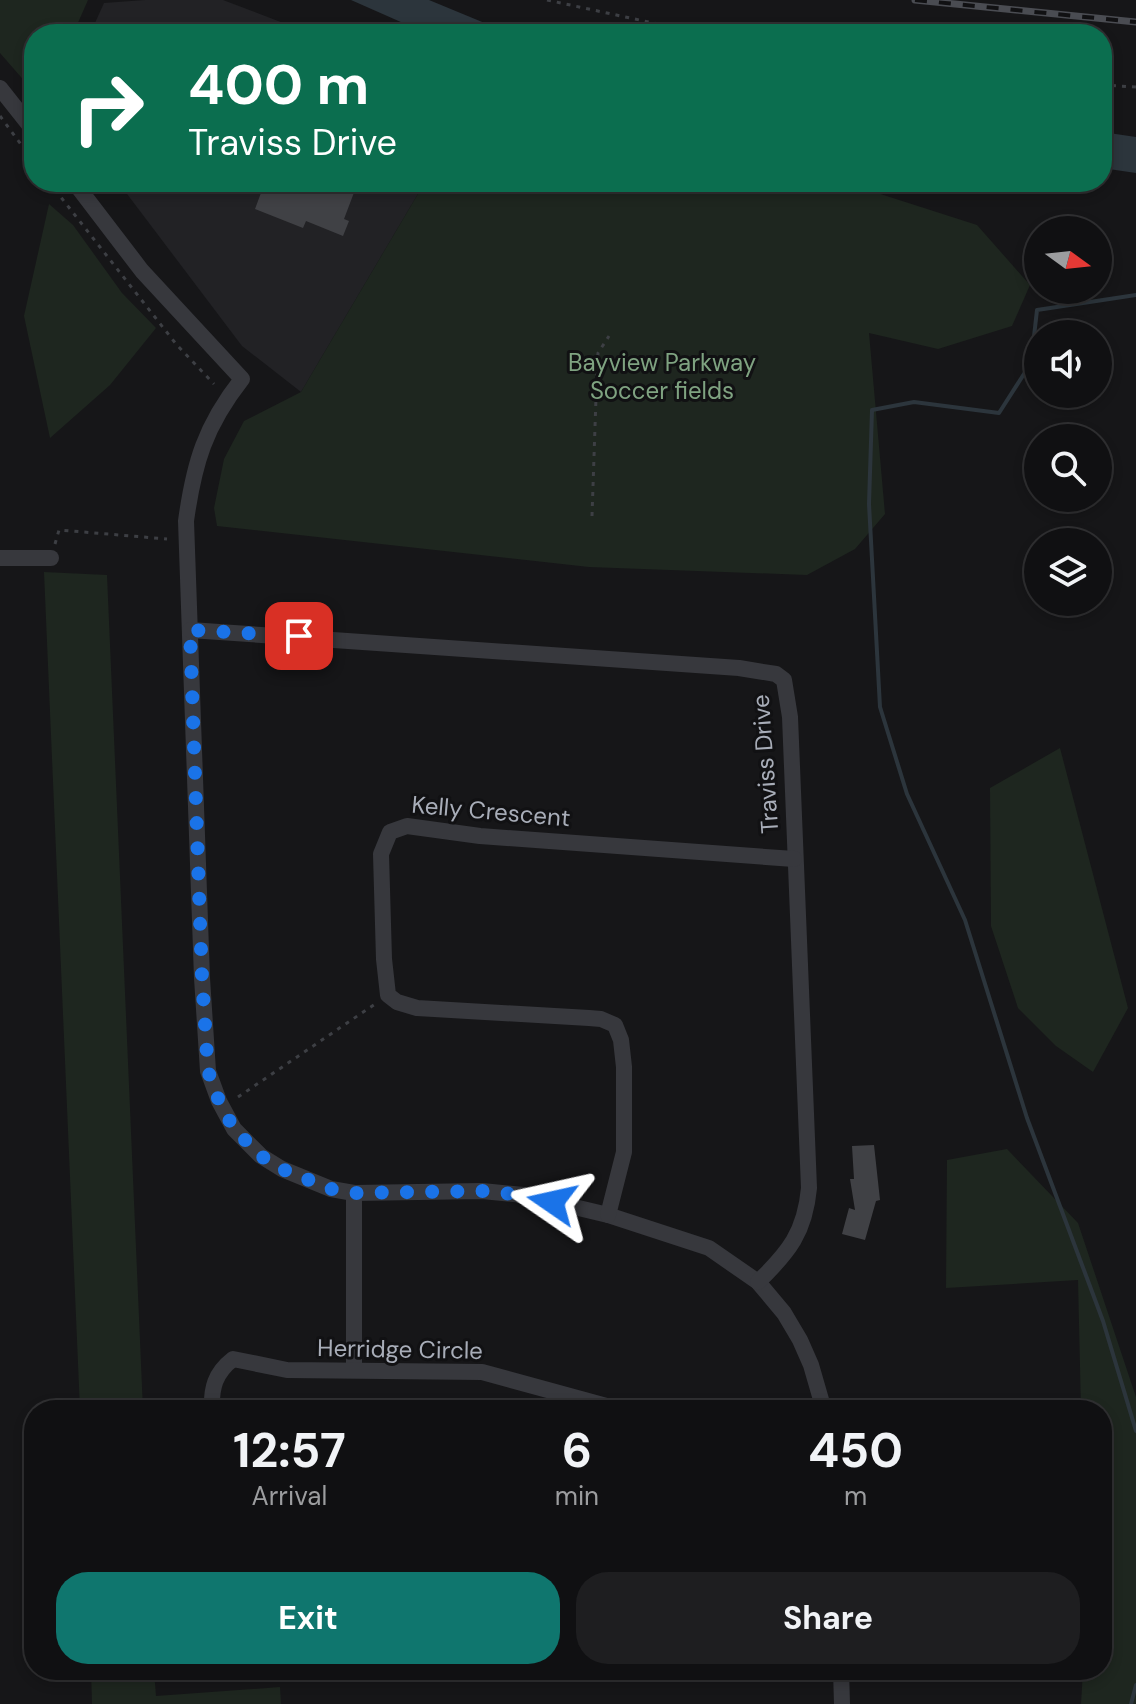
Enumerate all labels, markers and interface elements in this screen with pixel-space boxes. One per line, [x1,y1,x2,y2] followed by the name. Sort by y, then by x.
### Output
[188,48,369,121] text: 400 m
[56,56,160,160] icon: right
[188,119,397,166] text: Traviss Drive
[1024,216,1112,304] north arrow
[1024,216,1112,616] map controls
[1024,320,1112,408] button: sound
[568,347,756,406] park label: Bayview Parkway Soccer fields
[1024,424,1112,512] button: search
[1024,528,1112,616] button: layers
[265,602,333,670] pin
[277,614,321,658] icon: arrive
[745,693,785,835] street label: Traviss Drive
[410,789,572,833] street label: Kelly Crescent
[510,1160,594,1244] position arrow
[317,1332,483,1366] street label: Herridge Circle
[233,1419,346,1482] text: 12:57
[562,1419,592,1482] text: 6
[808,1419,903,1482] text: 450
[251,1479,327,1513] text: Arrival
[555,1479,599,1513] text: min
[844,1479,867,1513] text: m
[56,1572,560,1664] button: Exit
[576,1572,1080,1664] button: Share

